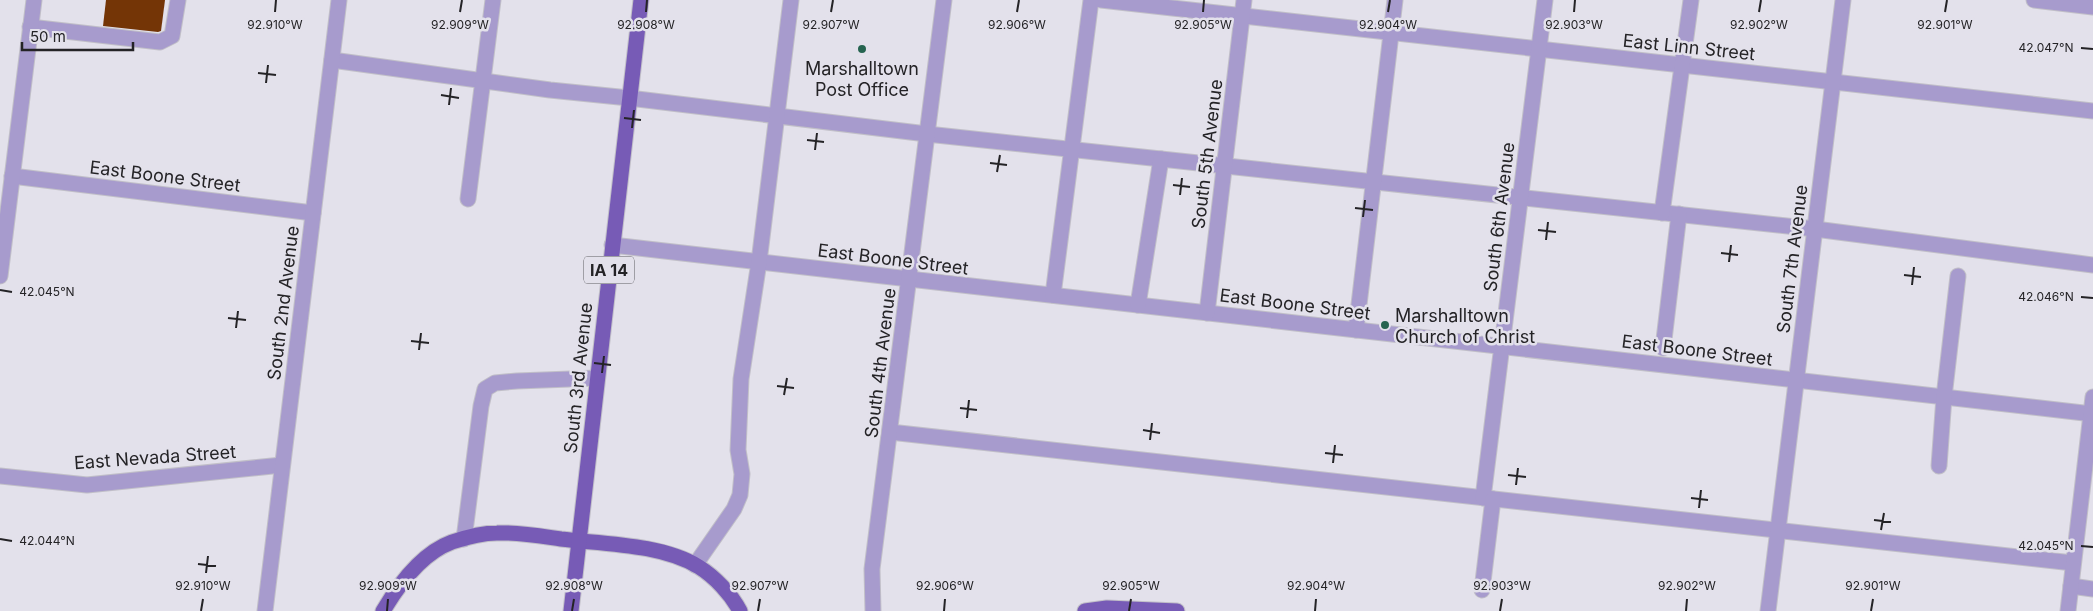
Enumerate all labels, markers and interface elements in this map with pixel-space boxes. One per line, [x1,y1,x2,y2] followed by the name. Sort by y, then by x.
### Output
[247,17,303,32] text: 92.910°W
[431,17,489,32] text: 92.909°W
[617,17,675,32] text: 92.908°W
[803,17,860,32] text: 92.907°W
[988,17,1046,32] text: 92.906°W
[1174,17,1232,32] text: 92.905°W
[1359,17,1417,32] text: 92.904°W
[1545,17,1603,32] text: 92.903°W
[1730,17,1788,32] text: 92.902°W
[1917,17,1973,32] text: 92.901°W
[22,20,134,52] scale bar
[30,27,66,46] text: 50 m
[1622,30,1756,64] street label: East Linn Street
[2019,40,2073,55] text: 42.047°N
[856,43,868,55] marker: Marshalltown Post Office
[805,58,919,100] place label: Marshalltown Post Office
[1187,78,1227,230] street label: South 5th Avenue
[1479,141,1519,293] street label: South 6th Avenue
[88,156,242,196] street label: East Boone Street
[1772,183,1812,335] street label: South 7th Avenue
[263,225,303,381] street label: South 2nd Avenue
[816,239,970,279] street label: East Boone Street
[584,256,634,284] road number: IA 14
[19,284,75,299] text: 42.045°N
[1218,284,1372,324] street label: East Boone Street
[860,287,900,439] street label: South 4th Avenue
[2018,289,2074,304] text: 42.046°N
[560,302,596,454] street label: South 3rd Avenue
[1395,305,1535,347] place label: Marshalltown Church of Christ
[1379,319,1391,331] marker: Marshalltown Church of Christ
[1620,330,1774,370] street label: East Boone Street
[73,441,237,473] street label: East Nevada Street
[19,533,75,548] text: 42.044°N
[2018,538,2074,553] text: 42.045°N
[175,578,231,593] text: 92.910°W
[359,578,417,593] text: 92.909°W
[545,578,603,593] text: 92.908°W
[732,578,789,593] text: 92.907°W
[916,578,974,593] text: 92.906°W
[1102,578,1160,593] text: 92.905°W
[1287,578,1345,593] text: 92.904°W
[1473,578,1531,593] text: 92.903°W
[1658,578,1716,593] text: 92.902°W
[1845,578,1901,593] text: 92.901°W

